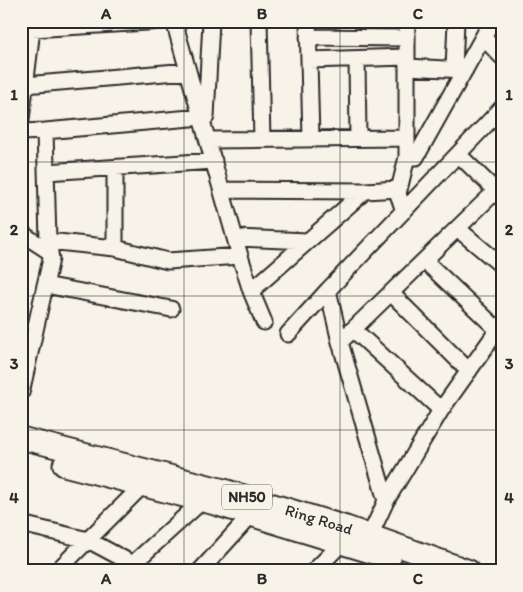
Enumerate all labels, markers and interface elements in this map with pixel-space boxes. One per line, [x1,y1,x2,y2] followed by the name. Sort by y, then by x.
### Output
[100,4,112,23] text: A
[257,4,268,23] text: B
[413,4,424,23] text: C
[10,85,18,104] text: 1
[505,85,513,104] text: 1
[10,220,19,239] text: 2
[505,220,514,239] text: 2
[10,354,19,373] text: 3
[505,354,514,373] text: 3
[222,484,272,510] road number: NH50
[9,488,19,507] text: 4
[504,488,514,507] text: 4
[283,500,356,539] street label: Ring Road
[100,569,112,588] text: A
[257,569,268,588] text: B
[413,569,424,588] text: C

